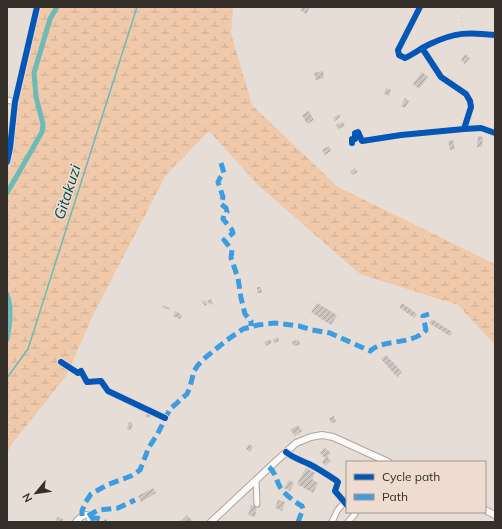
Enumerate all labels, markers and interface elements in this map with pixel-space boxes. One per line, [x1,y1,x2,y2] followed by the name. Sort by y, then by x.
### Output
[49,162,85,222] water label: Gitakuzi
[346,461,486,513] legend
[382,469,440,484] text: Cycle path
[16,473,56,513] north arrow
[382,489,408,504] text: Path
[19,491,35,505] text: N

